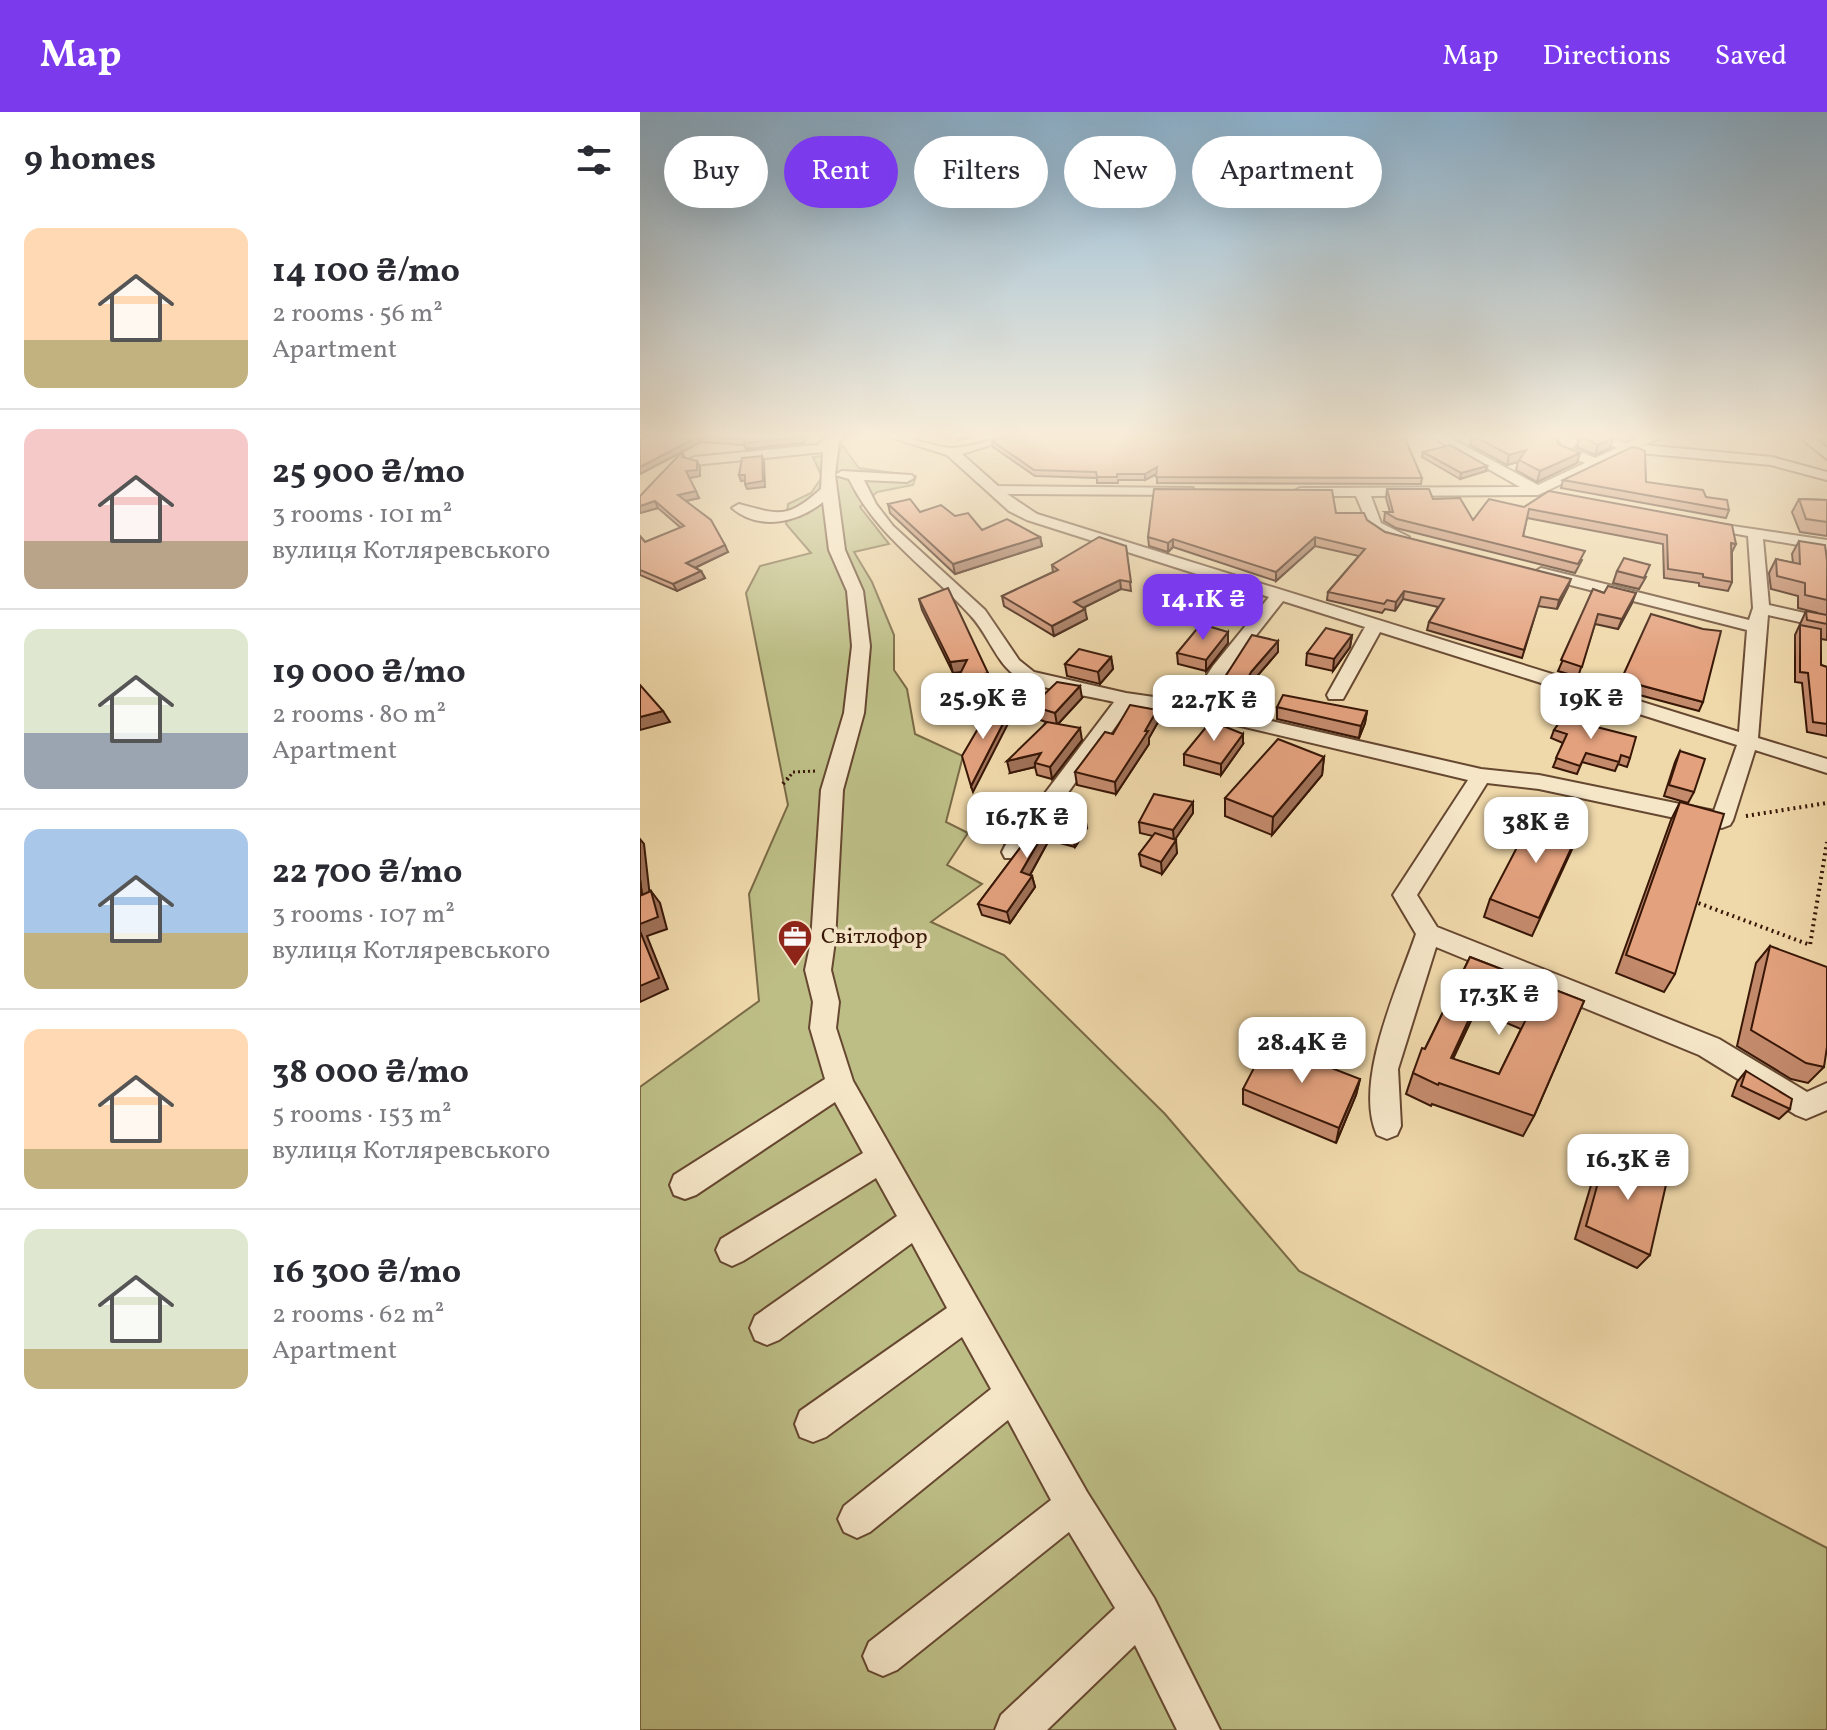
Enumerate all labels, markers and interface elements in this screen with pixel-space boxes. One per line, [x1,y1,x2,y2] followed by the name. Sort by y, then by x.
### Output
[40,30,121,83] text: Map
[1443,37,1499,76] text: Map
[1543,37,1671,76] text: Directions
[1715,37,1787,76] text: Saved
[664,136,768,208] chip: Buy
[784,136,898,208] chip: Rent
[914,136,1048,208] chip: Filters
[1064,136,1176,208] chip: New
[1192,136,1382,208] chip: Apartment
[24,137,156,184] text: 9 homes
[572,138,616,182] icon: filters
[272,249,460,296] text: 14 100 ₴/mo
[88,260,184,356] icon: home
[272,296,443,332] text: 2 rooms · 56 m²
[272,332,397,368] text: Apartment
[272,450,465,497] text: 25 900 ₴/mo
[88,461,184,557] icon: home
[272,497,452,533] text: 3 rooms · 101 m²
[272,533,550,569] text: вулиця Котляревського
[1129,574,1277,642] pin: 14.1K ₴
[1161,582,1245,618] text: 14.1K ₴
[272,650,466,697] text: 19 000 ₴/mo
[88,661,184,757] icon: home
[909,673,1057,741] pin: 25.9K ₴
[1535,673,1647,741] pin: 19K ₴
[1140,675,1288,743] pin: 22.7K ₴
[939,681,1027,717] text: 25.9K ₴
[1558,681,1624,717] text: 19K ₴
[1171,683,1257,719] text: 22.7K ₴
[272,697,446,733] text: 2 rooms · 80 m²
[272,733,397,769] text: Apartment
[953,792,1101,860] pin: 16.7K ₴
[1480,797,1592,865] pin: 38K ₴
[985,800,1069,836] text: 16.7K ₴
[1502,805,1570,841] text: 38K ₴
[272,850,462,897] text: 22 700 ₴/mo
[88,861,184,957] icon: home
[272,897,455,933] text: 3 rooms · 107 m²
[776,918,814,968] office icon: Світлофор
[821,922,928,953] place label: Світлофор
[272,933,550,969] text: вулиця Котляревського
[1425,969,1573,1037] pin: 17.3K ₴
[1459,977,1539,1013] text: 17.3K ₴
[1228,1017,1376,1085] pin: 28.4K ₴
[1257,1025,1347,1061] text: 28.4K ₴
[272,1050,469,1097] text: 38 000 ₴/mo
[88,1061,184,1157] icon: home
[272,1097,452,1133] text: 5 rooms · 153 m²
[272,1133,550,1169] text: вулиця Котляревського
[1554,1134,1702,1202] pin: 16.3K ₴
[1585,1142,1671,1178] text: 16.3K ₴
[272,1250,461,1297] text: 16 300 ₴/mo
[88,1261,184,1357] icon: home
[272,1297,444,1333] text: 2 rooms · 62 m²
[272,1333,397,1369] text: Apartment

